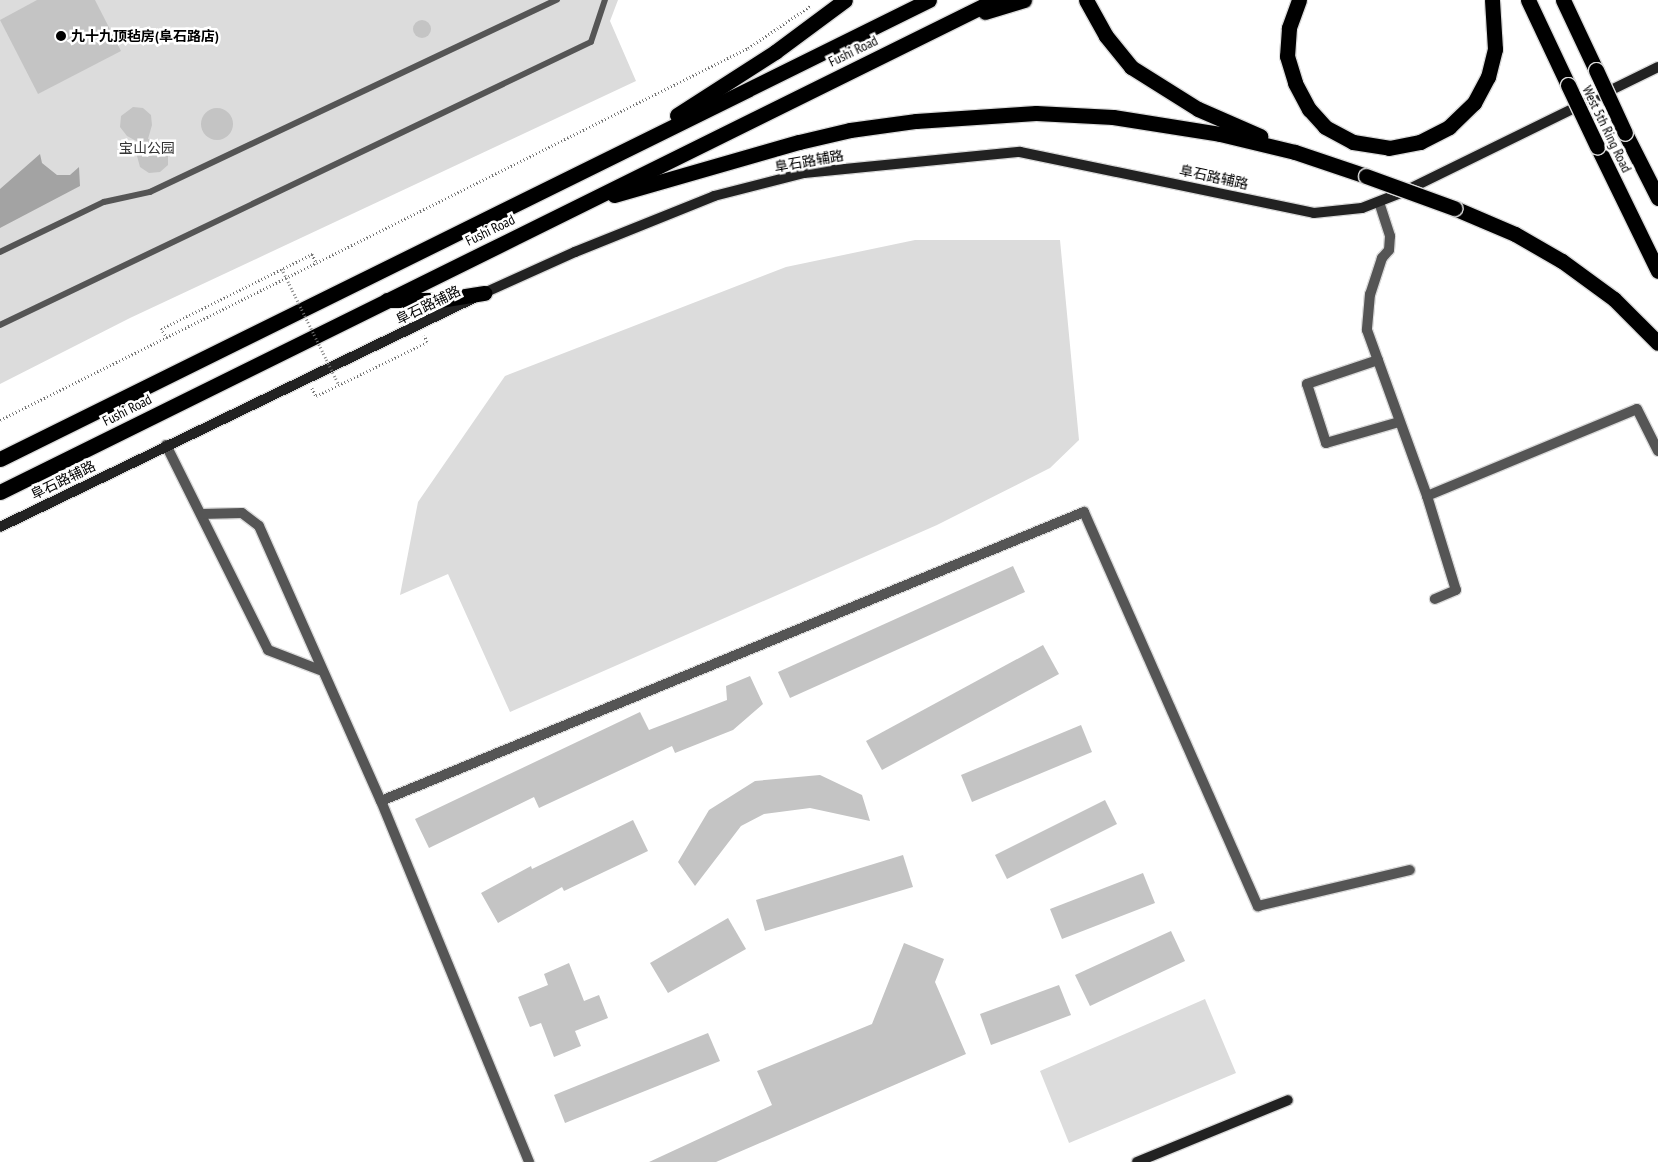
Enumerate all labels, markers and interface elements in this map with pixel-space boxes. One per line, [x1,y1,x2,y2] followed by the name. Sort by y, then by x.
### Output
[71,28,219,44] place label: 九十九顶毡房(阜石路店)
[55,30,67,42] marker: 九十九顶毡房(阜石路店)
[826,32,880,70] street label: Fushi Road
[1579,83,1635,175] street label: West 5th Ring Road
[119,140,175,156] park label: 宝山公园
[773,147,845,175] street label: 阜石路辅路
[1178,162,1250,192] street label: 阜石路辅路
[463,211,517,249] street label: Fushi Road
[393,282,463,328] street label: 阜石路辅路
[100,391,154,429] street label: Fushi Road
[28,457,98,503] street label: 阜石路辅路

